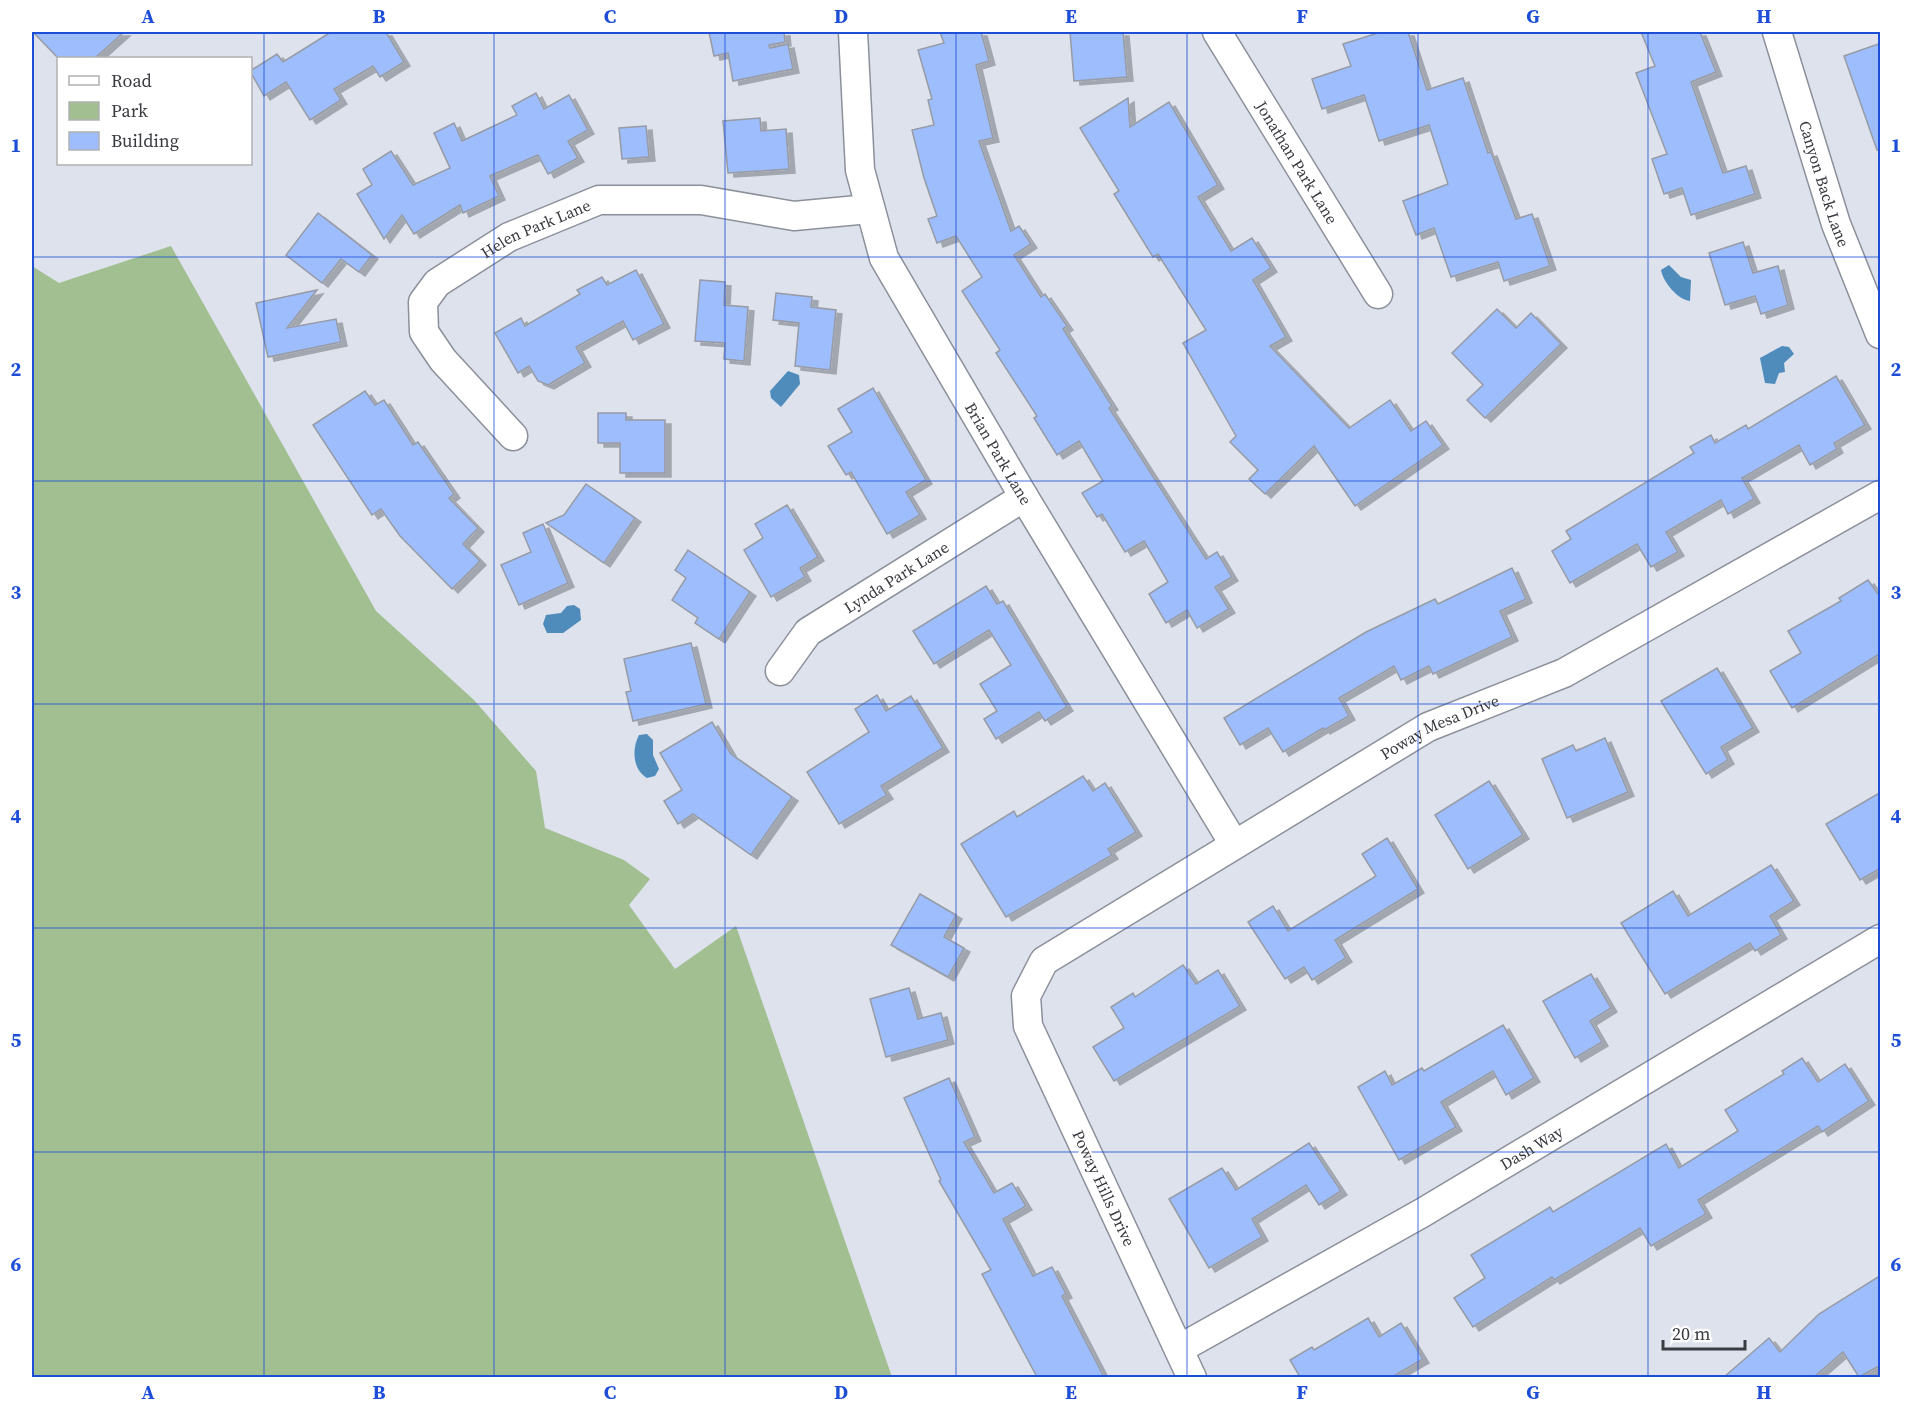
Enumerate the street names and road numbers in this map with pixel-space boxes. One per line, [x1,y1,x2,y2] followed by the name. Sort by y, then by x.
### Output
[1250,96,1343,228] street label: Jonathan Park Lane
[1794,118,1855,250] street label: Canyon Back Lane
[476,194,594,263] street label: Helen Park Lane
[960,398,1037,509] street label: Brian Park Lane
[840,536,953,618] street label: Lynda Park Lane
[1376,689,1502,765] street label: Poway Mesa Drive
[1496,1120,1568,1175] street label: Dash Way
[1067,1126,1141,1250] street label: Poway Hills Drive

